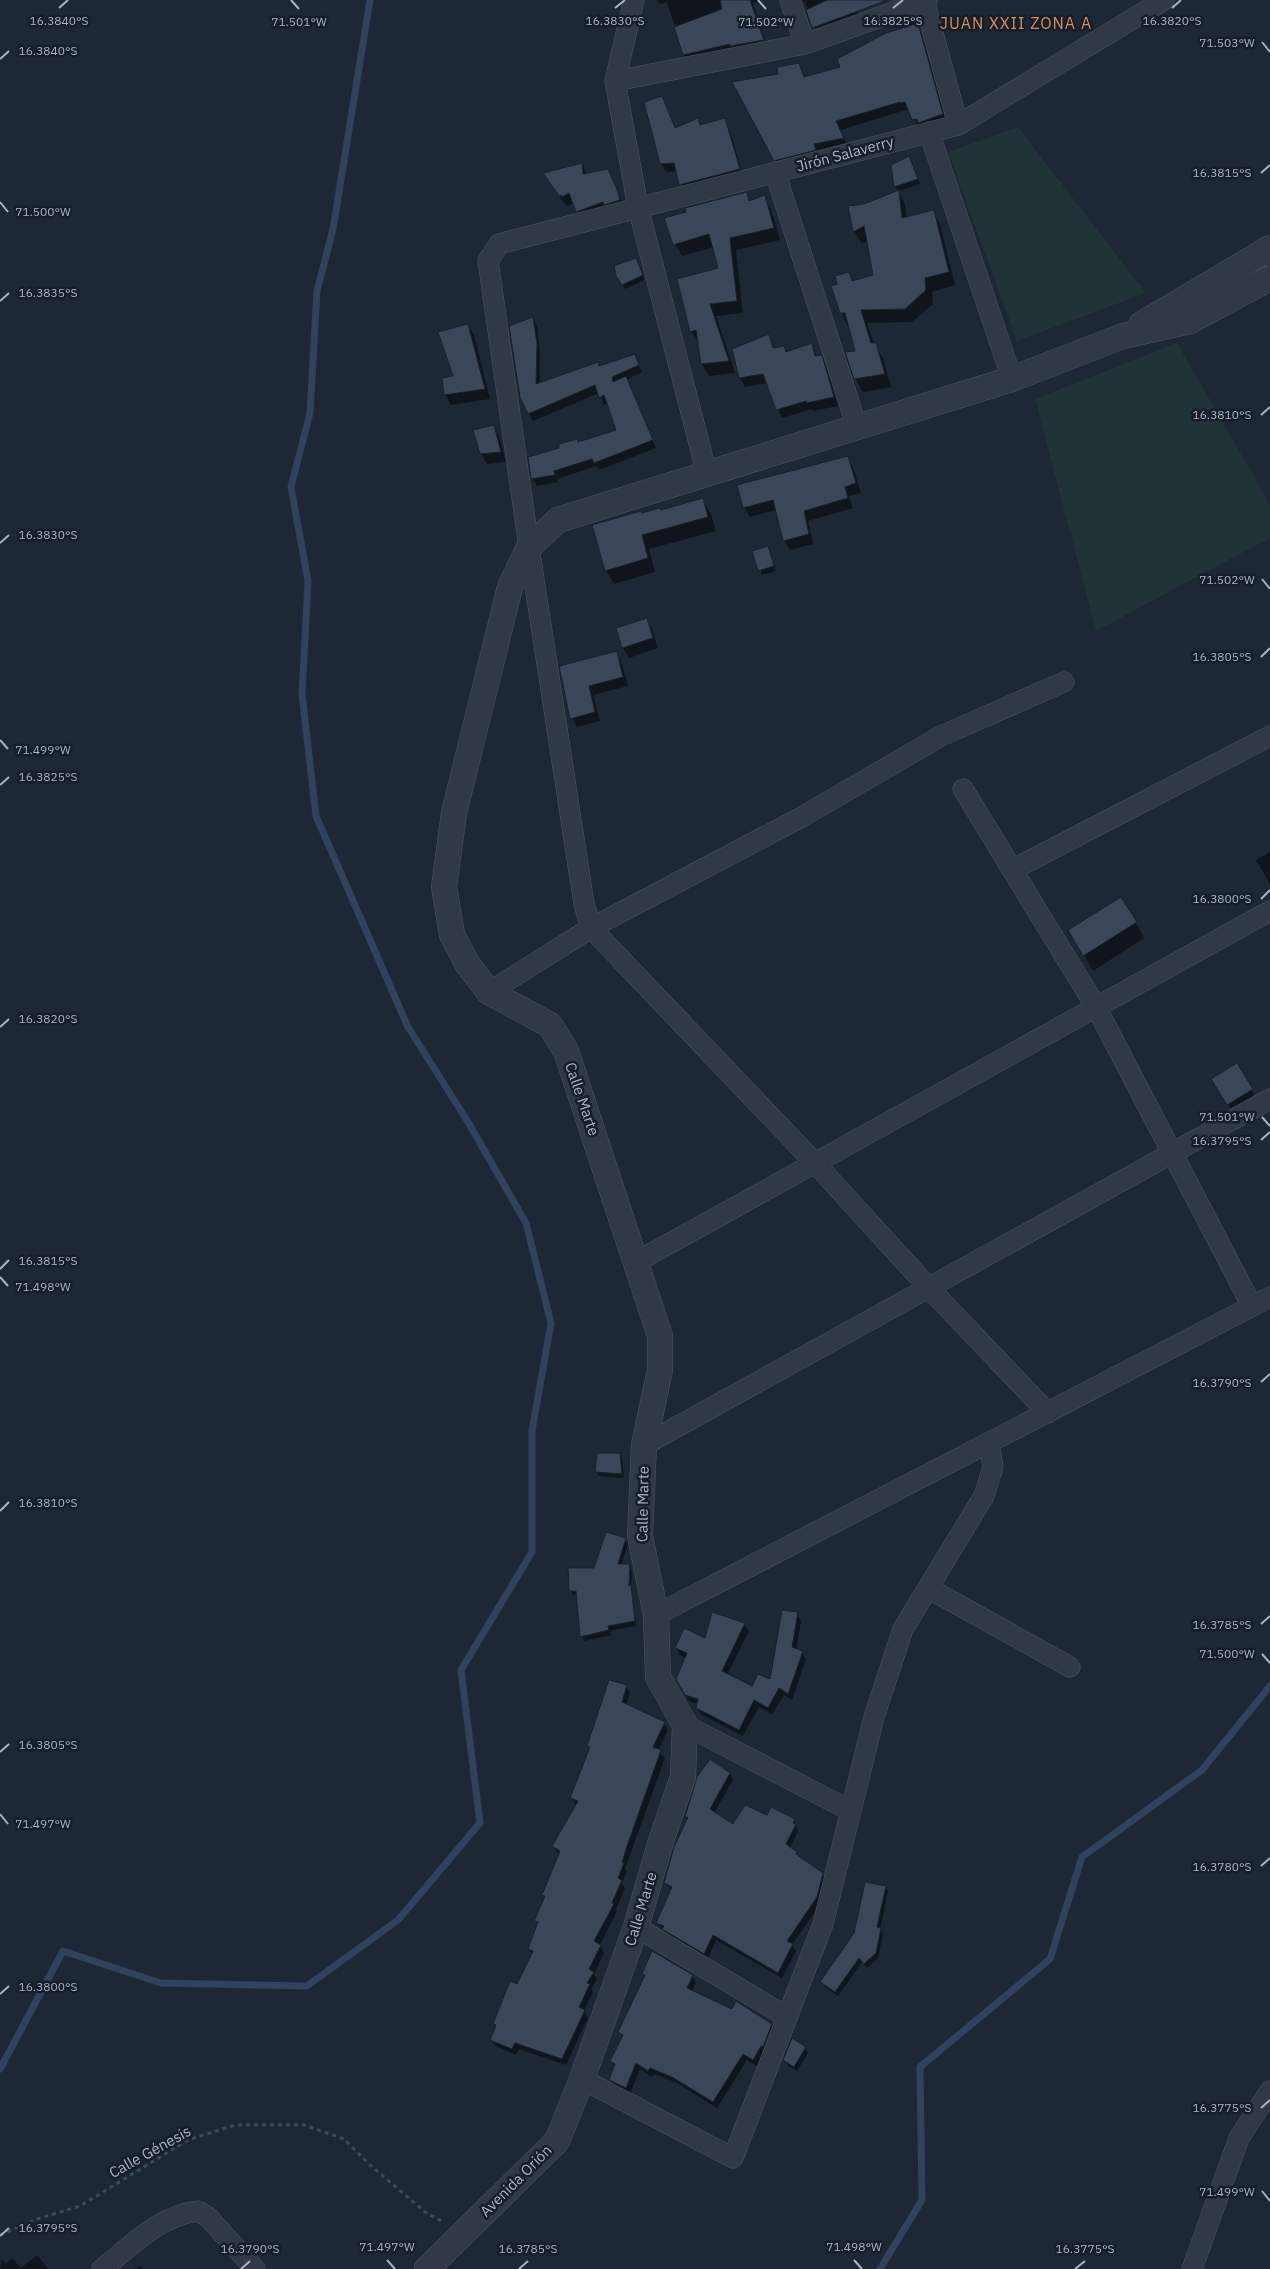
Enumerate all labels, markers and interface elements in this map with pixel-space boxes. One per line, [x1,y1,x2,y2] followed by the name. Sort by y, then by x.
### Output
[29,13,89,28] text: 16.3840°S
[585,13,645,28] text: 16.3830°S
[863,13,923,28] text: 16.3825°S
[940,13,1092,33] district label: JUAN XXII ZONA A
[1142,13,1202,28] text: 16.3820°S
[271,14,327,29] text: 71.501°W
[738,14,794,29] text: 71.502°W
[1199,35,1255,50] text: 71.503°W
[18,43,78,58] text: 16.3840°S
[794,131,896,176] street label: Jirón Salaverry
[1192,165,1252,180] text: 16.3815°S
[15,204,71,219] text: 71.500°W
[18,285,78,300] text: 16.3835°S
[1192,407,1252,422] text: 16.3810°S
[18,527,78,542] text: 16.3830°S
[1199,572,1255,587] text: 71.502°W
[1192,649,1252,664] text: 16.3805°S
[15,742,71,757] text: 71.499°W
[18,769,78,784] text: 16.3825°S
[1192,891,1252,906] text: 16.3800°S
[18,1011,78,1026] text: 16.3820°S
[561,1060,604,1138] street label: Calle Marte
[1199,1109,1255,1124] text: 71.501°W
[1192,1133,1252,1148] text: 16.3795°S
[18,1253,78,1268] text: 16.3815°S
[15,1279,71,1294] text: 71.498°W
[1192,1375,1252,1390] text: 16.3790°S
[632,1466,653,1542] street label: Calle Marte
[18,1495,78,1510] text: 16.3810°S
[1192,1617,1252,1632] text: 16.3785°S
[1199,1646,1255,1661] text: 71.500°W
[18,1737,78,1752] text: 16.3805°S
[15,1816,71,1831] text: 71.497°W
[1192,1859,1252,1874] text: 16.3780°S
[620,1870,661,1948] street label: Calle Marte
[18,1979,78,1994] text: 16.3800°S
[1192,2100,1252,2115] text: 16.3775°S
[105,2121,194,2182] street label: Calle Génesis
[476,2141,556,2221] street label: Avenida Orión
[1199,2184,1255,2199] text: 71.499°W
[18,2220,78,2235] text: 16.3795°S
[359,2239,415,2254] text: 71.497°W
[826,2239,882,2254] text: 71.498°W
[220,2241,280,2256] text: 16.3790°S
[498,2241,558,2256] text: 16.3785°S
[1055,2241,1115,2256] text: 16.3775°S

